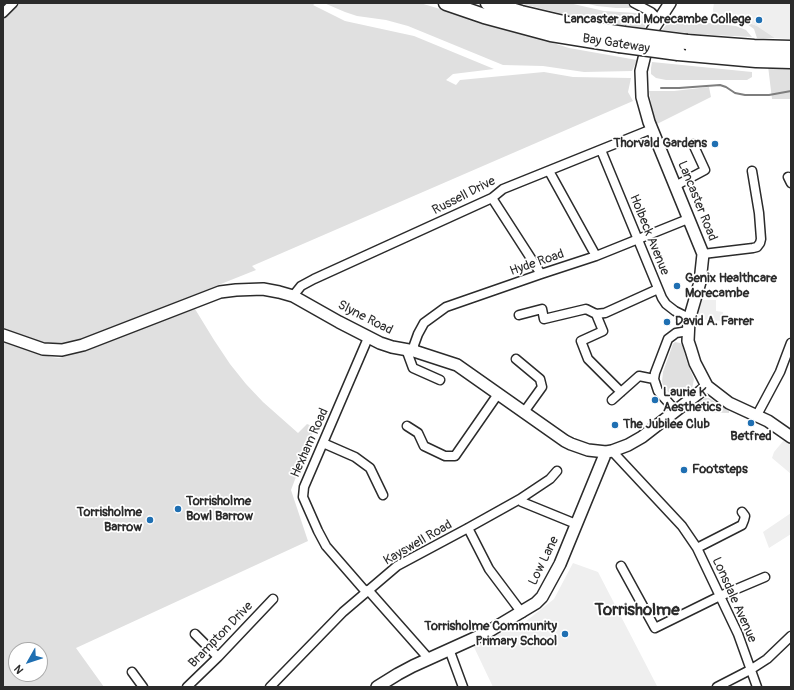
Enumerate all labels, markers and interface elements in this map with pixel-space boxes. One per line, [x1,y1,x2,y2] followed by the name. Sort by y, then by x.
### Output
[563,12,751,28] place label: Lancaster and Morecambe College
[754,15,764,25] marker: Lancaster and Morecambe College
[581,31,651,57] street label: Bay Gateway
[613,136,707,152] place label: Thorvald Gardens
[710,139,720,149] marker: Thorvald Gardens
[674,159,720,243] street label: Lancaster Road
[430,173,498,219] street label: Russell Drive
[626,192,672,278] street label: Holbeck Avenue
[508,246,566,280] street label: Hyde Road
[685,271,777,302] place label: Genix Healthcare Morecambe
[672,281,682,291] marker: Genix Healthcare Morecambe
[335,297,395,339] street label: Slyne Road
[675,314,754,330] place label: David A. Farrer
[662,317,672,327] marker: David A. Farrer
[663,385,721,416] place label: Laurie K Aesthetics
[650,395,660,405] marker: Laurie K Aesthetics
[288,406,332,480] street label: Hexham Road
[623,417,710,433] place label: The Jubilee Club
[746,418,756,428] marker: Betfred
[610,420,620,430] marker: The Jubilee Club
[730,429,772,445] place label: Betfred
[692,462,748,478] place label: Footsteps
[679,465,689,475] marker: Footsteps
[186,494,253,525] place label: Torrisholme Bowl Barrow
[173,504,183,514] marker: Torrisholme Bowl Barrow
[77,505,142,536] place label: Torrisholme Barrow
[145,515,155,525] marker: Torrisholme Barrow
[381,517,455,569] street label: Kayswell Road
[525,534,563,588] street label: Low Lane
[708,555,760,645] street label: Lonsdale Avenue
[186,599,256,671] street label: Brampton Drive
[594,601,680,621] district label: Torrisholme
[424,619,557,650] place label: Torrisholme Community Primary School
[560,629,570,639] marker: Torrisholme Community Primary School
[8,642,48,682] north arrow
[12,662,26,676] text: N

